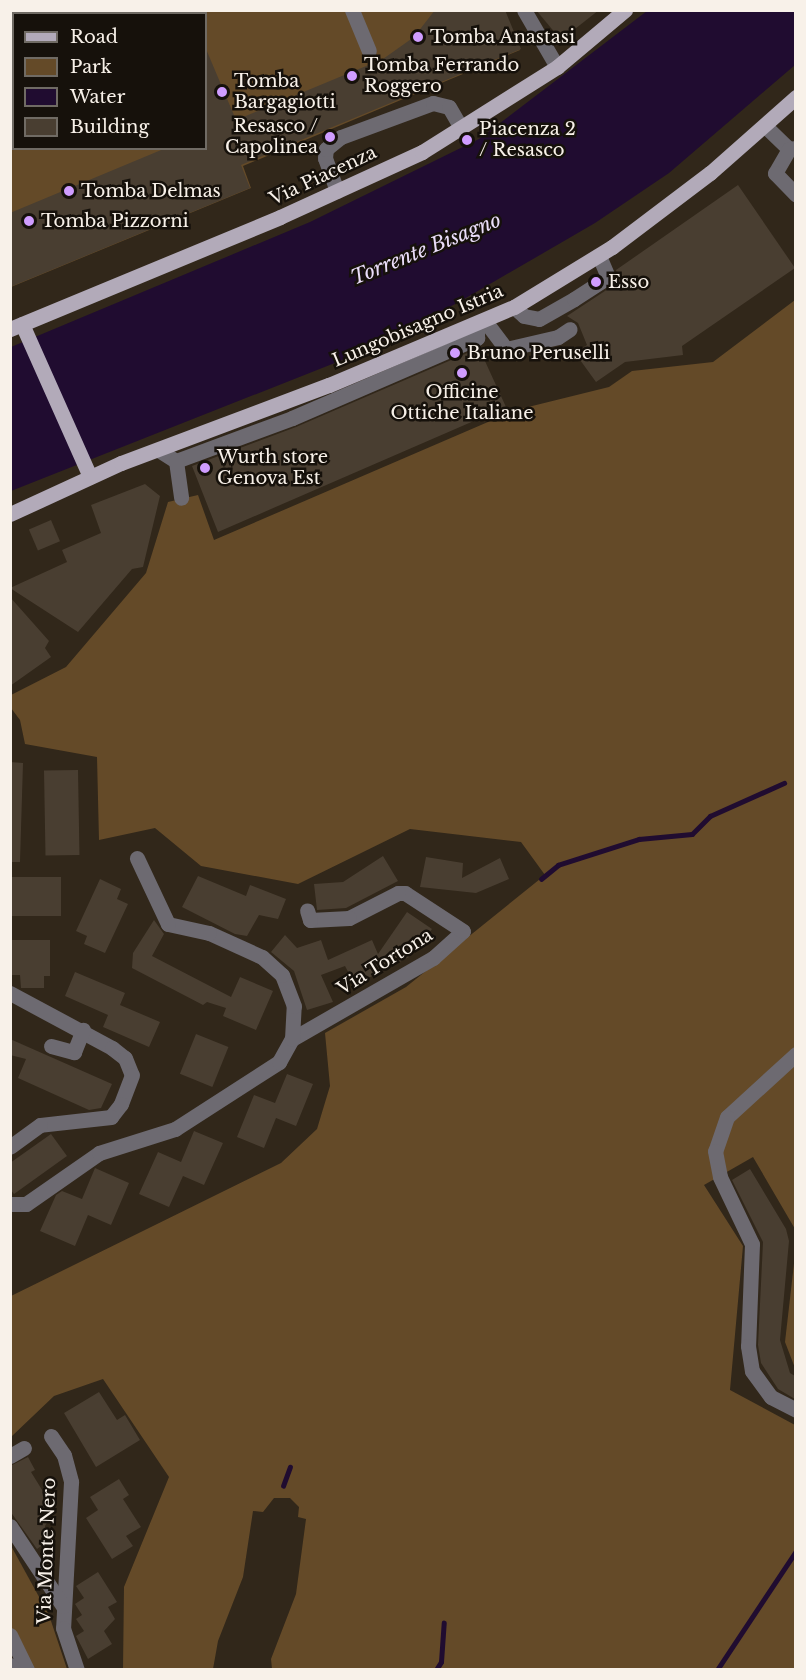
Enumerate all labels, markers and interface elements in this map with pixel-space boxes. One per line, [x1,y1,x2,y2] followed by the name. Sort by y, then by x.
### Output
[12,12,207,150] legend
[70,26,118,48] text: Road
[430,26,576,48] place label: Tomba Anastasi
[411,30,425,44] marker: Tomba Anastasi
[364,55,520,98] place label: Tomba Ferrando Roggero
[70,56,112,78] text: Park
[345,69,359,83] marker: Tomba Ferrando Roggero
[234,71,336,113] place label: Tomba Bargagiotti
[215,85,229,99] marker: Tomba Bargagiotti
[70,86,125,108] text: Water
[70,116,149,138] text: Building
[225,116,318,158] place label: Resasco / Capolinea
[479,119,576,162] place label: Piacenza 2 / Resasco
[323,130,337,144] marker: Resasco / Capolinea
[460,133,474,147] marker: Piacenza 2 / Resasco
[266,142,380,210] street label: Via Piacenza
[81,180,221,202] place label: Tomba Delmas
[62,184,76,198] marker: Tomba Delmas
[347,208,505,290] water label: Torrente Bisagno
[41,210,189,232] place label: Tomba Pizzorni
[22,214,36,228] marker: Tomba Pizzorni
[608,271,649,293] place label: Esso
[589,275,603,289] marker: Esso
[329,280,507,372] street label: Lungobisagno Istria
[467,342,610,364] place label: Bruno Peruselli
[448,346,462,360] marker: Bruno Peruselli
[455,366,469,380] marker: Officine Ottiche Italiane
[391,382,533,424] place label: Officine Ottiche Italiane
[217,447,328,490] place label: Wurth store Genova Est
[198,461,212,475] marker: Wurth store Genova Est
[333,924,437,1000] street label: Via Tortona
[34,1477,60,1625] street label: Via Monte Nero

